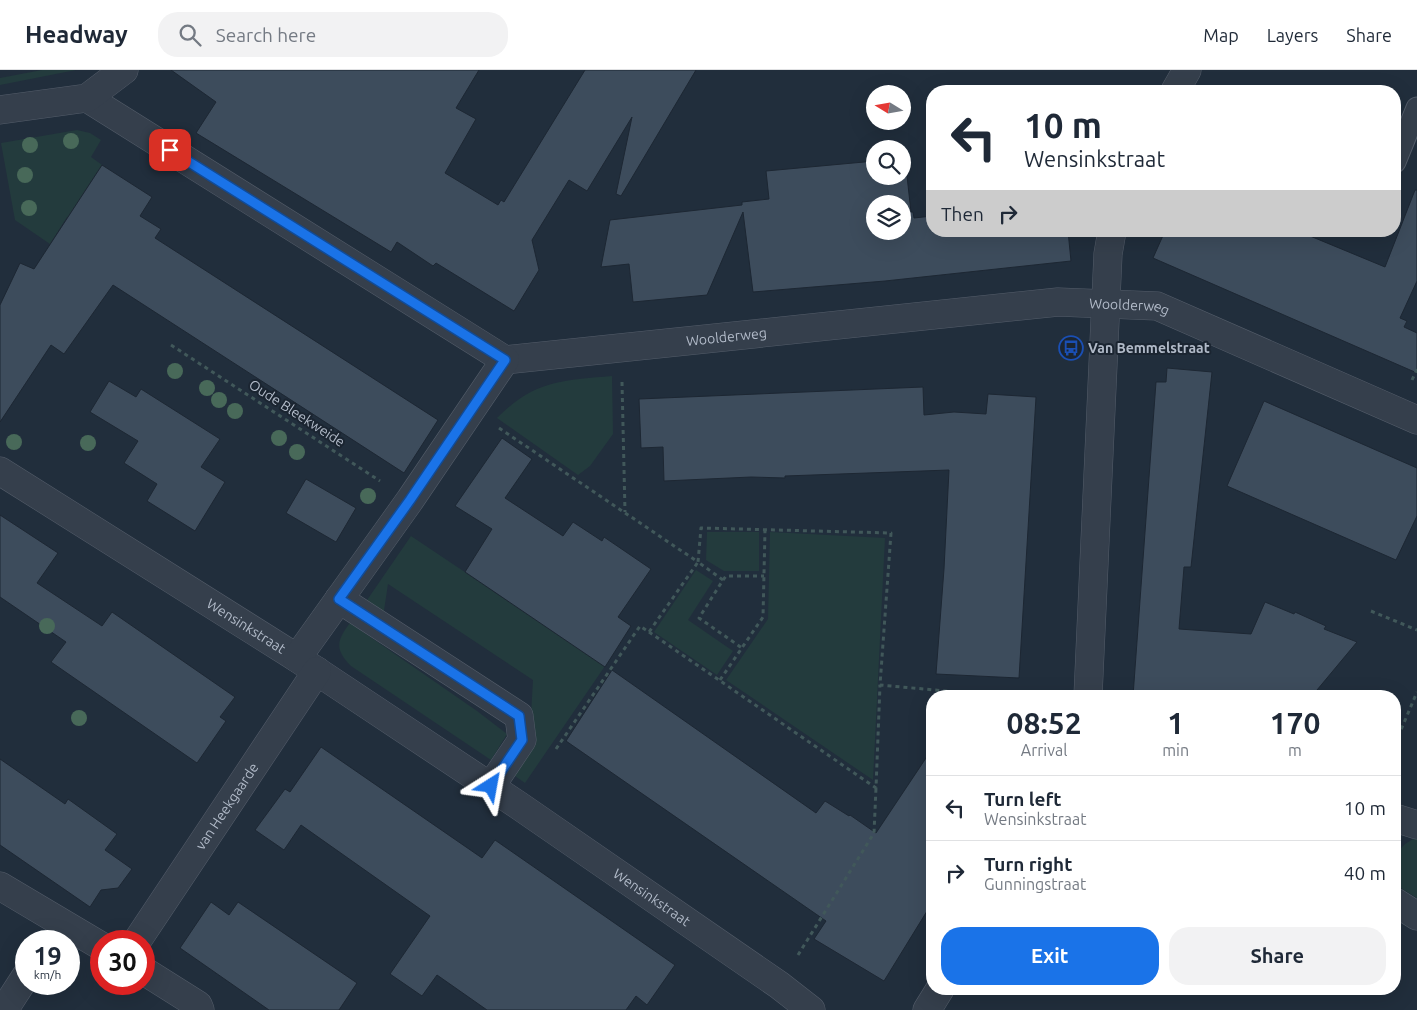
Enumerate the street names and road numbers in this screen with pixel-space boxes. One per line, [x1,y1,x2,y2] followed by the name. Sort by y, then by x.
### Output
[1089,295,1172,319] street label: Woolderweg
[685,325,768,349] street label: Woolderweg
[246,376,348,450] street label: Oude Bleekweide
[204,595,289,657] street label: Wensinkstraat
[192,760,262,853] street label: van Heekgaarde
[610,865,694,930] street label: Wensinkstraat

